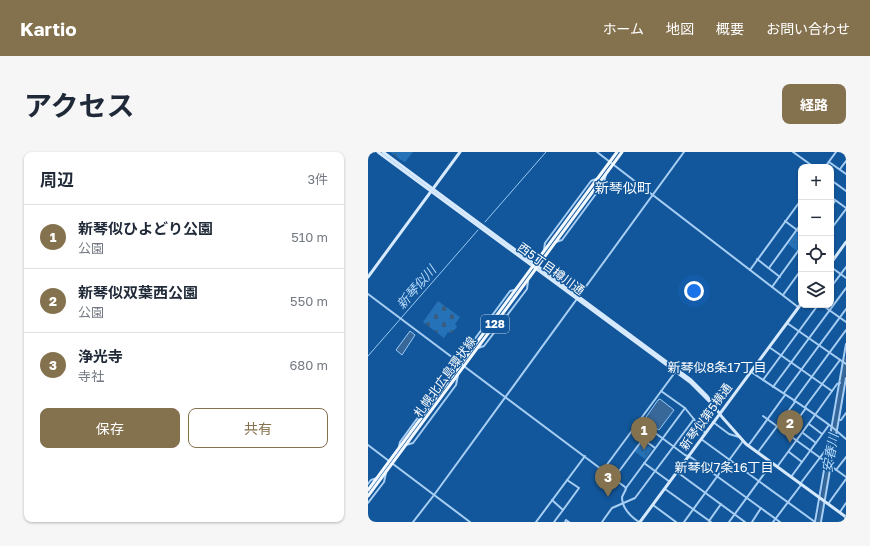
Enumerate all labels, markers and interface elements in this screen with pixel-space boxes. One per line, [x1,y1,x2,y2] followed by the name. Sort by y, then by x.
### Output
[20,17,77,40] text: Kartio
[602,20,644,37] text: ホーム
[666,20,694,37] text: 地図
[716,20,744,37] text: 概要
[766,20,850,37] text: お問い合わせ
[782,84,846,124] button: 経路
[24,89,135,122] text: アクセス
[798,164,834,308] map controls
[798,164,834,200] button: +
[40,169,74,190] text: 周辺
[307,171,328,187] text: 3件
[595,179,651,196] district label: 新琴似町
[798,200,834,236] button: −
[78,219,213,237] text: 新琴似ひよどり公園
[50,229,56,245] text: 1
[291,229,328,245] text: 510 m
[798,236,834,272] button: locate
[515,239,588,298] street label: 西5丁目樽川通
[78,240,104,256] text: 公園
[393,261,440,312] water label: 新琴似川
[798,272,834,308] button: layers
[684,281,704,301] your location
[78,283,198,301] text: 新琴似双葉西公園
[49,293,57,309] text: 2
[290,293,328,309] text: 550 m
[78,304,104,320] text: 公園
[481,315,509,333] road number: 128
[410,333,479,420] street label: 札幌北広島環状線
[78,347,123,365] text: 浄光寺
[49,357,57,373] text: 3
[289,357,328,373] text: 680 m
[667,359,767,375] district label: 新琴似8条17丁目
[78,368,104,384] text: 寺社
[676,380,735,453] street label: 新琴似第5横通
[40,408,180,448] button: 保存
[188,408,328,448] button: 共有
[777,410,803,443] pin: 2
[631,417,657,450] pin: 1
[819,430,842,474] water label: 安春川
[674,459,774,475] district label: 新琴似7条16丁目
[595,464,621,497] pin: 3

